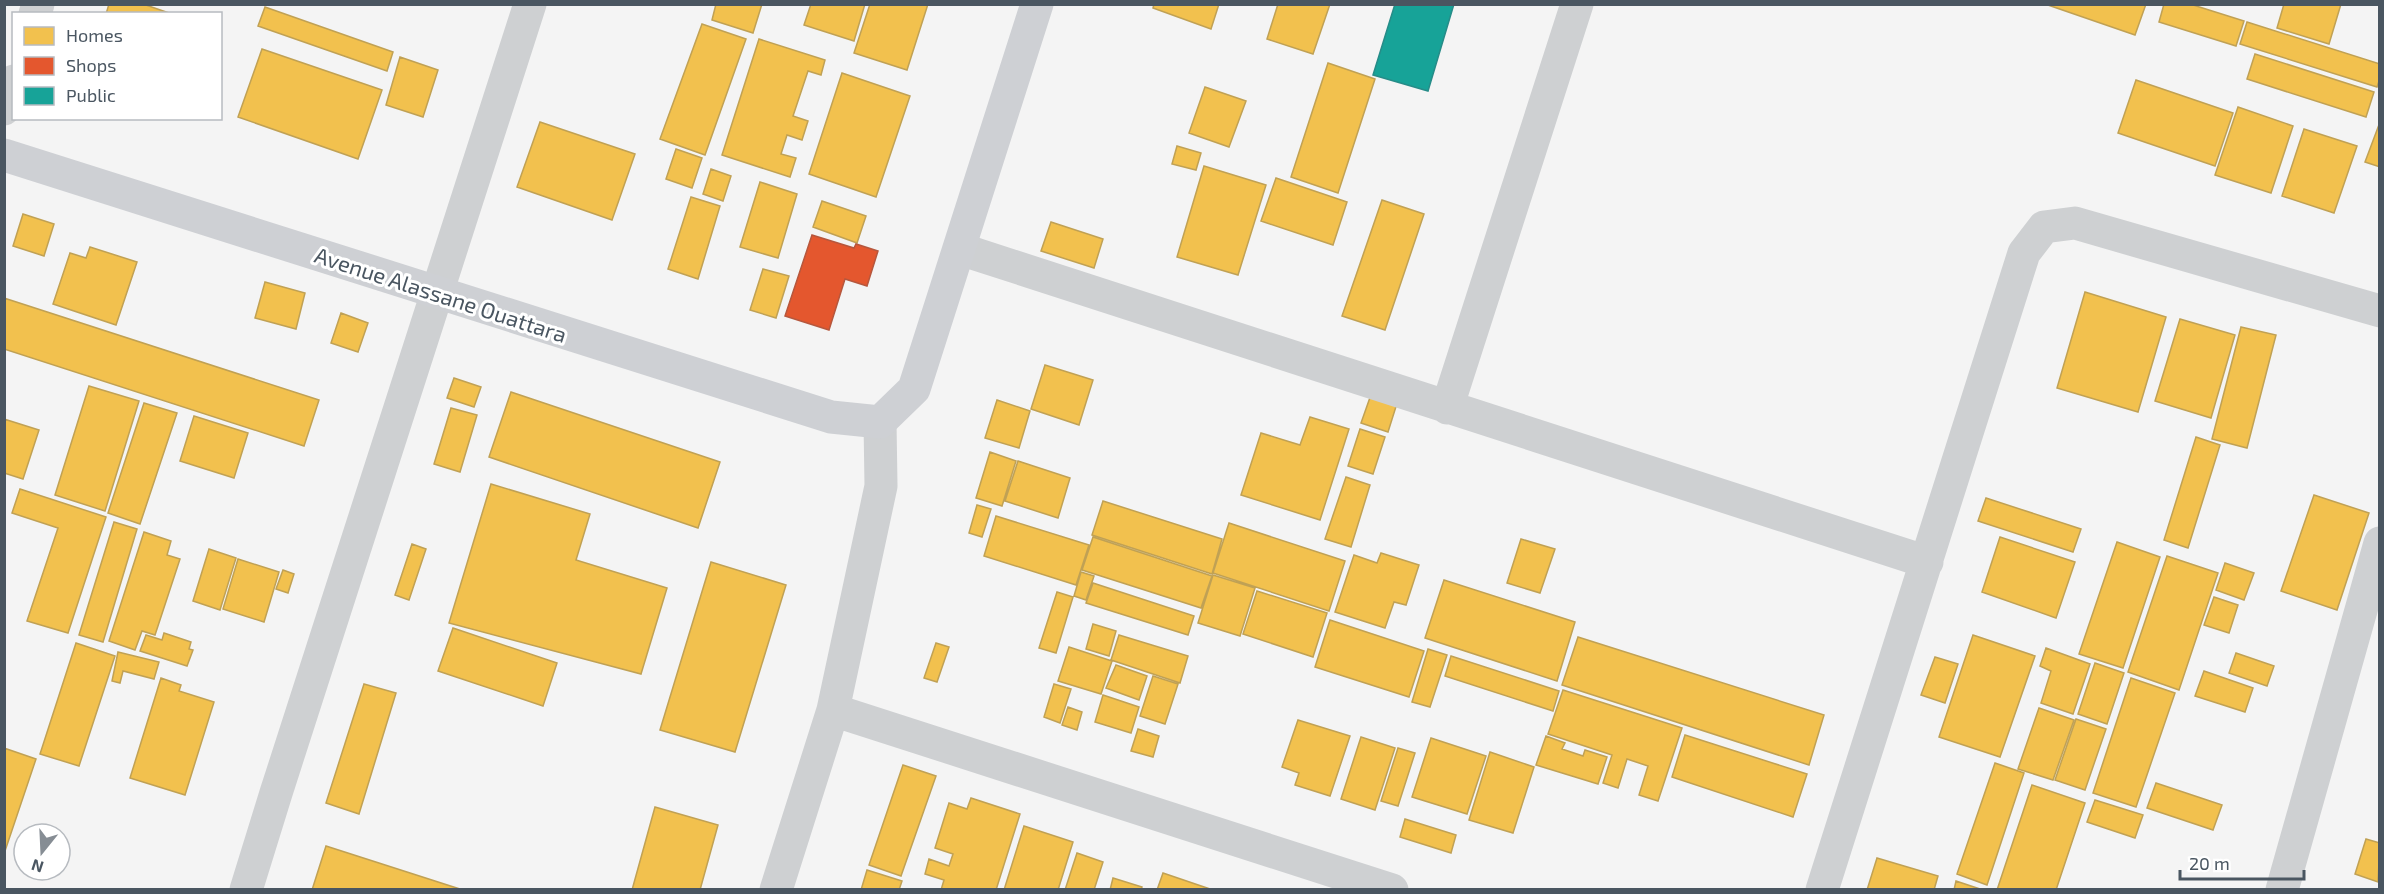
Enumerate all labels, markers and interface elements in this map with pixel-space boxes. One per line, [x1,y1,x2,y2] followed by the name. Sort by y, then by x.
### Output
[12,12,222,120] legend
[66,24,123,46] text: Homes
[66,54,116,76] text: Shops
[66,84,116,106] text: Public
[312,241,570,347] street label: Avenue Alassane Ouattara
[12,822,72,882] north arrow
[2180,843,2304,881] scale bar
[2189,852,2230,874] text: 20 m
[29,856,46,878] text: N

